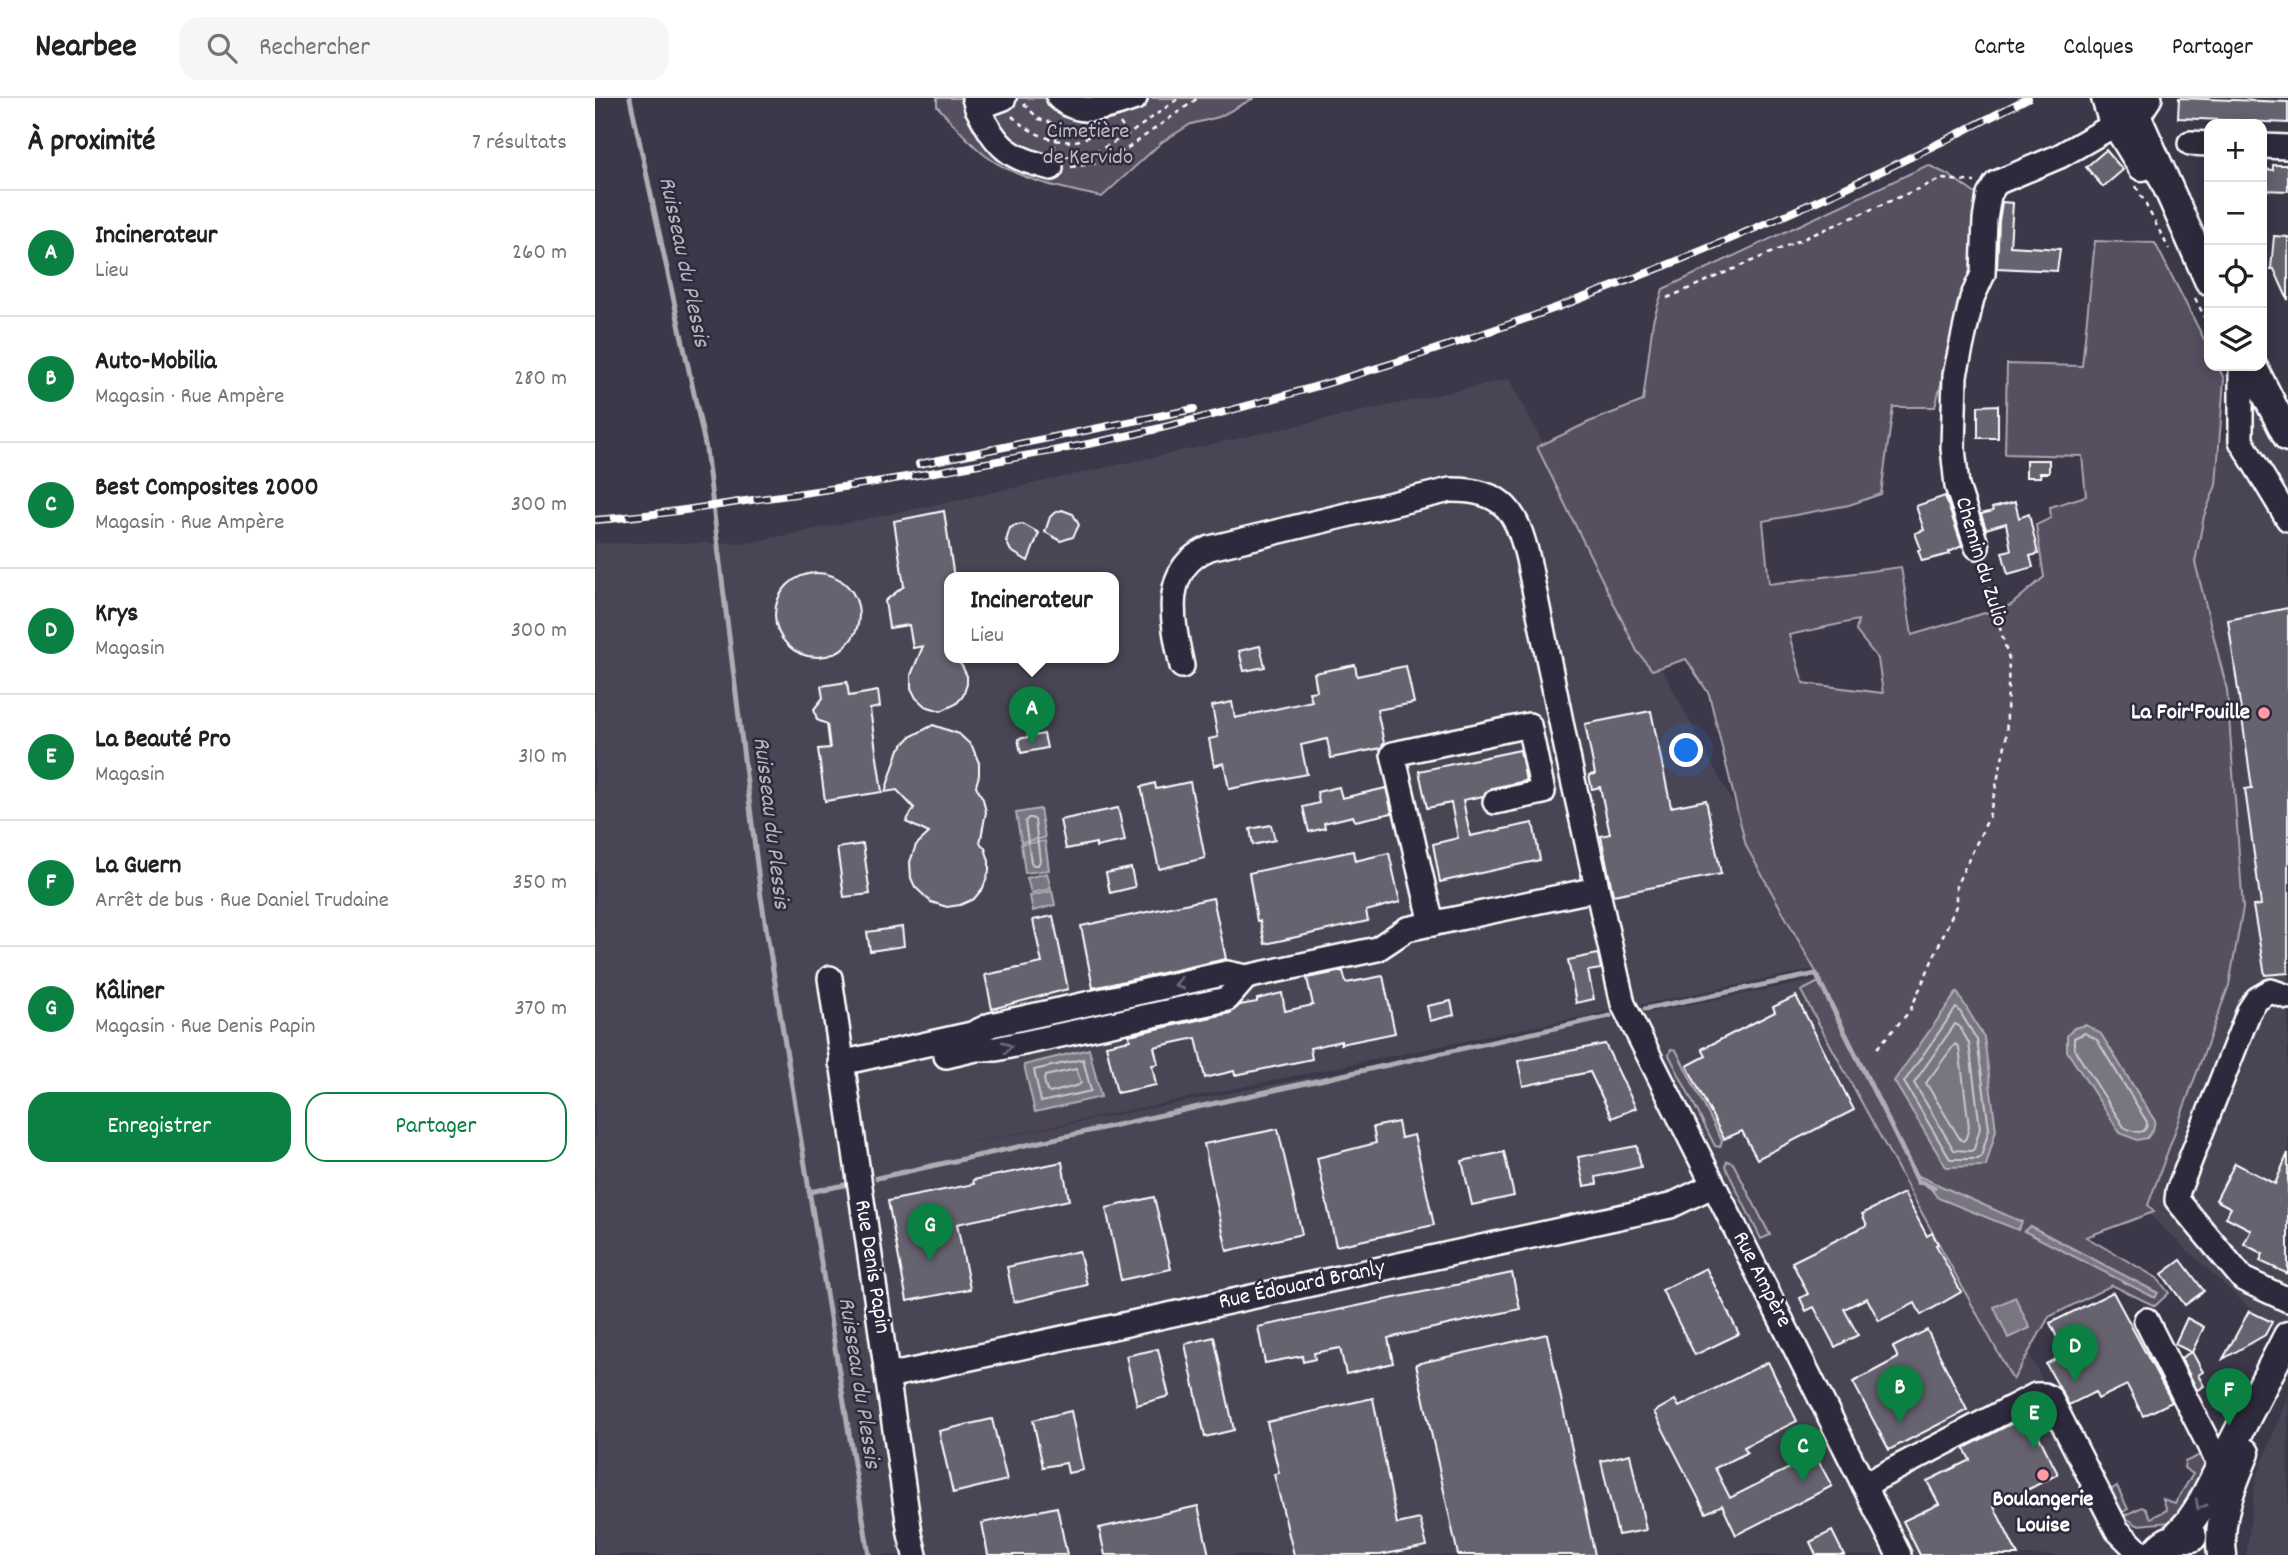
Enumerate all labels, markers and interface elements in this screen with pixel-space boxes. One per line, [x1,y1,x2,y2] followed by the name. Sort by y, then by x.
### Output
[179,17,669,80] search box
[35,25,137,72] text: Nearbee
[203,29,241,67] icon: search
[259,30,370,67] text: Rechercher
[1974,31,2025,65] text: Carte
[2063,31,2134,65] text: Calques
[2172,31,2253,65] text: Partager
[1043,116,1133,175] park label: Cimetière de Kervido
[2204,119,2267,371] map controls
[2204,119,2267,182] button: +
[28,122,155,165] text: À proximité
[472,127,567,160] text: 7 résultats
[648,174,718,351] water label: Ruisseau du Plessis
[2204,182,2267,245] button: −
[95,218,217,255] text: Incinerateur
[45,237,57,270] text: A
[512,237,567,270] text: 260 m
[2204,245,2267,308] button: locate
[95,255,129,288] text: Lieu
[2204,308,2267,371] button: layers
[95,344,216,381] text: Auto-Mobilia
[46,363,56,396] text: B
[514,363,567,396] text: 280 m
[95,381,284,414] text: Magasin · Rue Ampère
[95,470,319,507] text: Best Composites 2000
[45,489,57,522] text: C
[511,489,567,522] text: 300 m
[1945,493,2015,631] street label: Chemin du Zulio
[95,507,284,540] text: Magasin · Rue Ampère
[944,572,1119,663] popup
[970,583,1093,620] text: Incinerateur
[95,596,138,633] text: Krys
[45,615,57,648] text: D
[511,615,567,648] text: 300 m
[970,620,1004,653] text: Lieu
[95,633,165,666] text: Magasin
[1009,686,1055,744] pin: A
[2131,697,2250,730] place label: La Foir'Fouille
[2256,705,2272,721] marker: La Foir'Fouille
[95,722,231,759] text: La Beauté Pro
[1669,733,1703,767] your location
[743,735,798,912] water label: Ruisseau du Plessis
[46,741,56,774] text: E
[518,741,567,774] text: 310 m
[95,759,165,792] text: Magasin
[95,848,181,885] text: La Guern
[46,867,56,900] text: F
[513,867,567,900] text: 350 m
[95,885,389,918] text: Arrêt de bus · Rue Daniel Trudaine
[95,974,164,1011] text: Kâliner
[1173,975,1185,990] one-way arrow
[45,993,57,1026] text: G
[514,993,567,1026] text: 370 m
[95,1011,315,1044] text: Magasin · Rue Denis Papin
[1001,1040,1013,1055] one-way arrow
[28,1092,291,1162] button: Enregistrer
[305,1092,567,1162] button: Partager
[844,1198,898,1336] street label: Rue Denis Papin
[907,1203,953,1261] pin: G
[1723,1226,1799,1334] street label: Rue Ampère
[1216,1252,1389,1320] street label: Rue Édouard Branly
[828,1295,888,1472] water label: Ruisseau du Plessis
[2052,1324,2098,1382] pin: D
[1877,1365,1923,1423] pin: B
[2206,1368,2252,1426] pin: F
[2011,1391,2057,1449] pin: E
[1780,1424,1826,1482] pin: C
[2035,1467,2051,1483] marker: Boulangerie Louise
[1993,1484,2094,1543] place label: Boulangerie Louise
[2195,1498,2208,1511] one-way arrow

